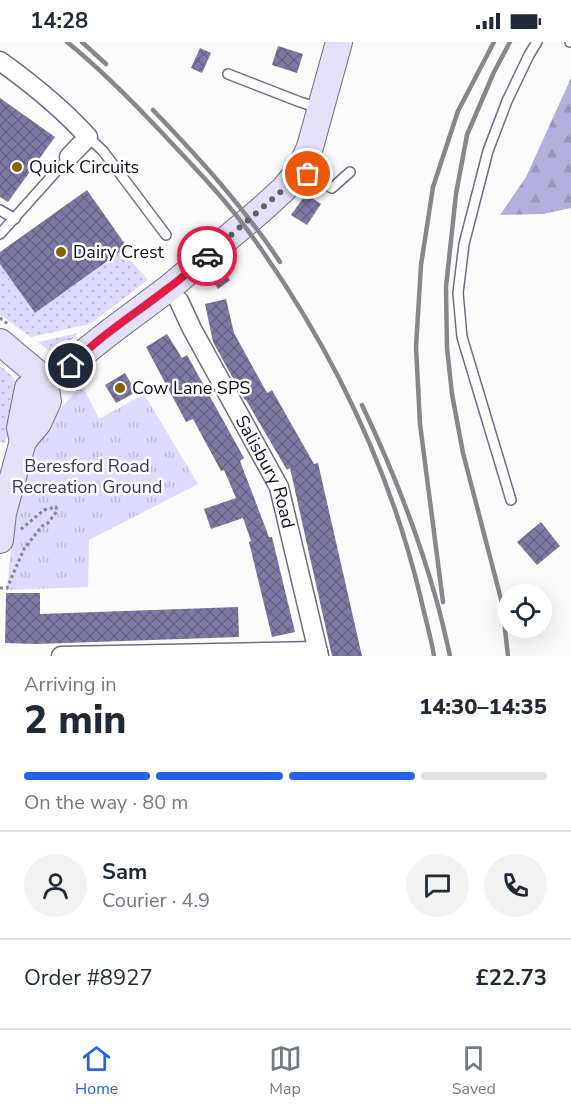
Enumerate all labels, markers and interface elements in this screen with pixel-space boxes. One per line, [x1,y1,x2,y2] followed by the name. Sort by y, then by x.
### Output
[30,6,88,36] text: 14:28
[282,148,333,199] pin
[29,155,139,179] place label: Quick Circuits
[291,157,324,190] icon: bag
[10,160,24,174] marker: Quick Circuits
[177,226,237,286] courier
[73,240,165,264] place label: Dairy Crest
[191,240,224,273] icon: car
[54,245,68,259] marker: Dairy Crest
[45,340,96,391] pin
[54,349,87,382] icon: home
[132,376,250,400] place label: Cow Lane SPS
[113,381,127,395] marker: Cow Lane SPS
[230,411,300,531] street label: Salisbury Road
[12,454,162,499] park label: Beresford Road Recreation Ground
[498,584,552,638] map controls
[498,584,552,638] button: locate
[24,671,117,698] text: Arriving in
[419,692,547,722] text: 14:30–14:35
[24,694,127,747] text: 2 min
[24,789,188,816] text: On the way · 80 m
[24,854,87,917] button: person
[406,854,469,917] button: chat
[484,854,547,917] button: phone
[102,857,147,887] text: Sam
[102,887,210,914] text: Courier · 4.9
[24,963,153,993] text: Order #8927
[476,963,547,993] text: £22.73
[75,1042,118,1100] tab: Home
[269,1042,302,1100] tab: Map
[452,1042,496,1100] tab: Saved

